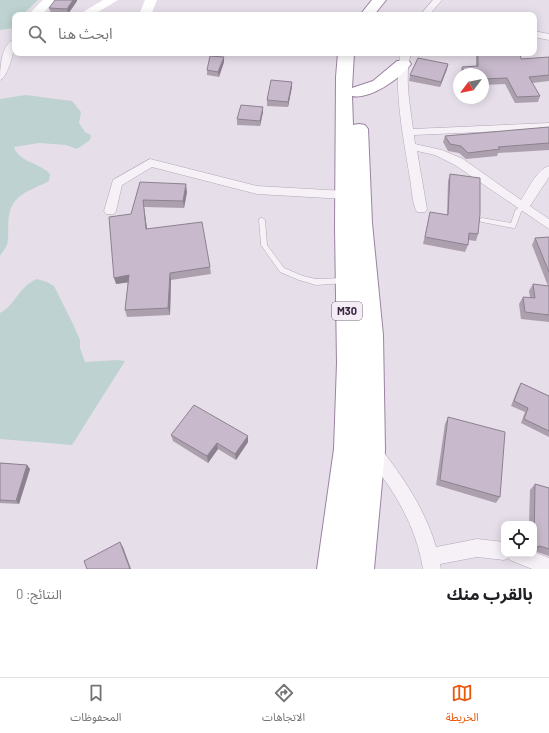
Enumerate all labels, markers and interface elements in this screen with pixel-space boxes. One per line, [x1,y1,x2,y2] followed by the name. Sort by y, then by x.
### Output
[12,12,537,56] search box
[26,23,48,45] icon: search
[58,24,113,42] text: ابحث هنا
[453,68,489,104] north arrow
[332,302,362,320] road number: M30
[501,521,537,557] map controls
[501,521,537,557] button: locate
[447,583,533,603] text: بالقرب منك
[16,586,62,602] text: النتائج: 0
[70,682,121,729] tab: المحفوظات
[262,682,305,729] tab: الاتجاهات
[446,682,479,729] tab: الخريطة

